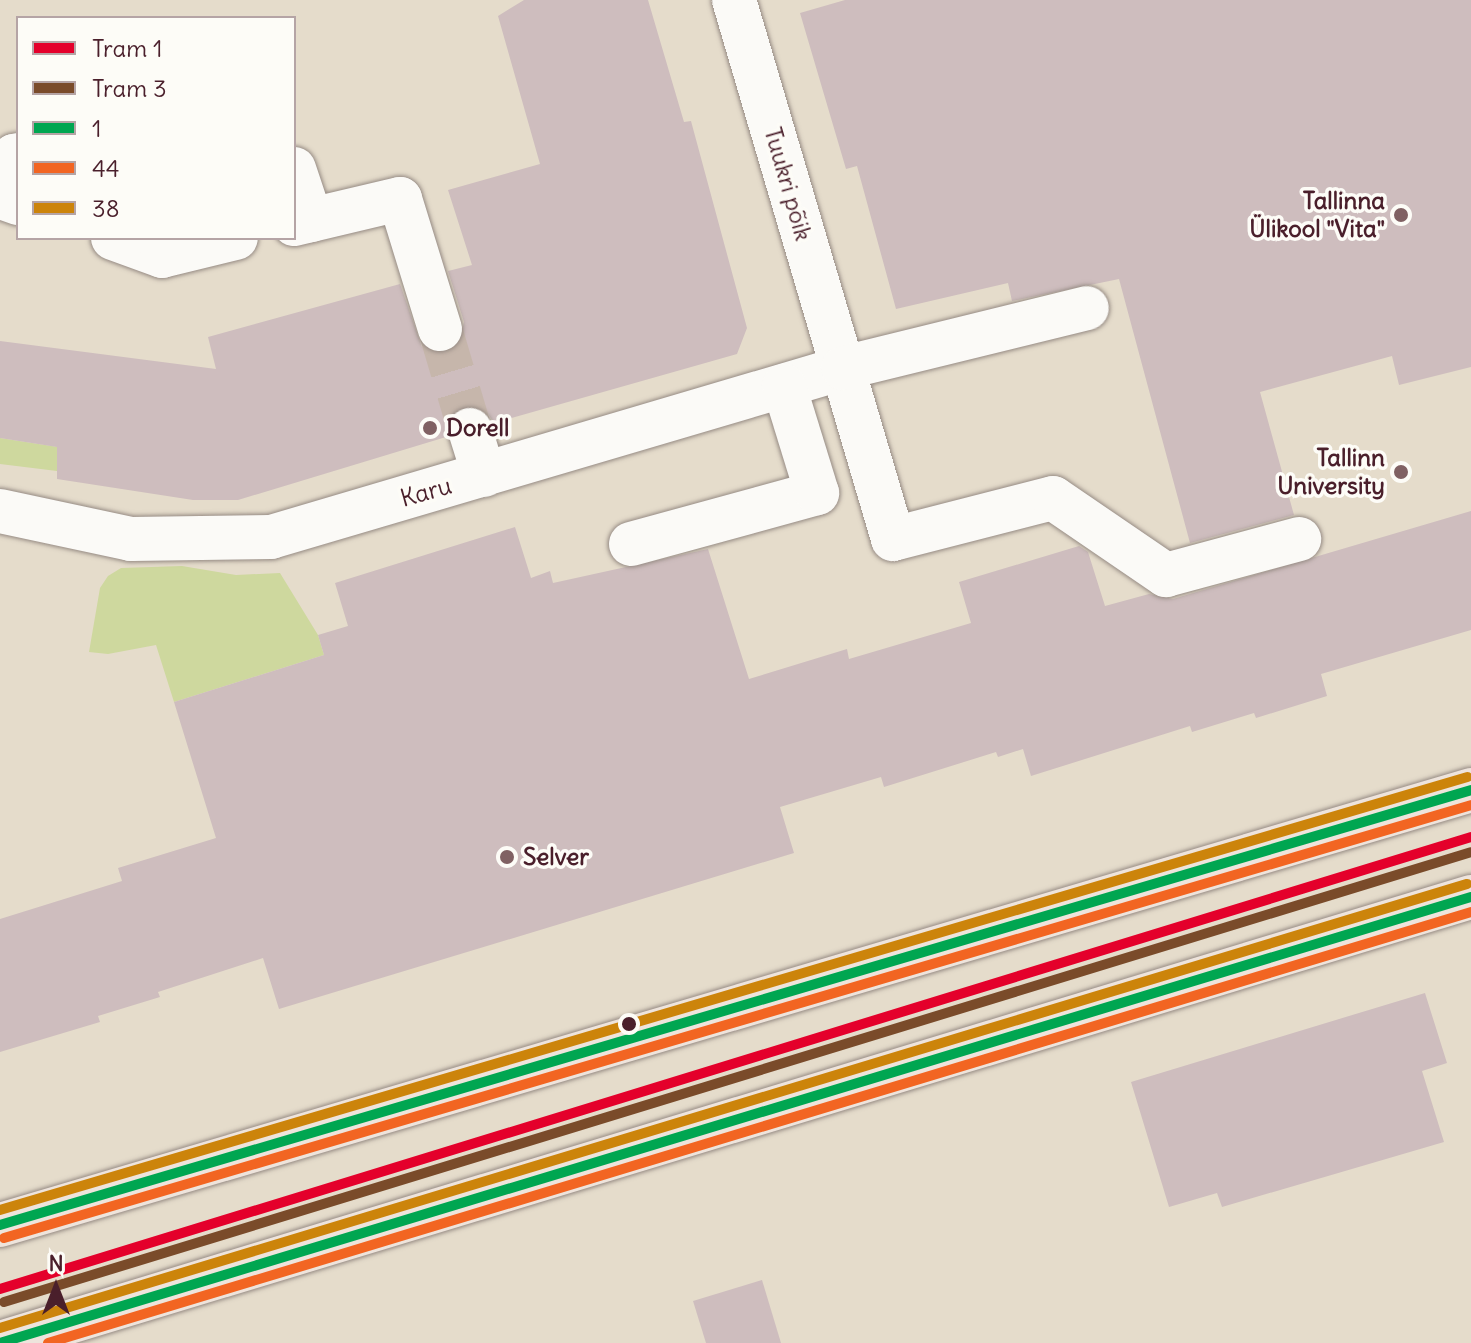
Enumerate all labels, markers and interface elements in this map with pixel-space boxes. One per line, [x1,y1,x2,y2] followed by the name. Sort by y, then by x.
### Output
[16,16,296,240] legend
[92,33,162,63] text: Tram 1
[92,73,167,103] text: Tram 3
[92,113,102,143] text: 1
[758,124,818,244] street label: Tuukri põik
[92,153,120,183] text: 44
[1249,187,1385,243] place label: Tallinna Ülikool "Vita"
[92,193,119,223] text: 38
[1392,206,1410,224] marker: Tallinna Ülikool "Vita"
[446,414,509,442] place label: Dorell
[421,419,439,437] marker: Dorell
[1277,444,1385,500] place label: Tallinn University
[1392,463,1410,481] marker: Tallinn University
[397,471,455,513] street label: Karu
[523,843,589,871] place label: Selver
[498,848,516,866] marker: Selver
[621,1016,637,1032] unlabelled marker
[16,1247,96,1327] north arrow
[48,1249,64,1277] text: N

